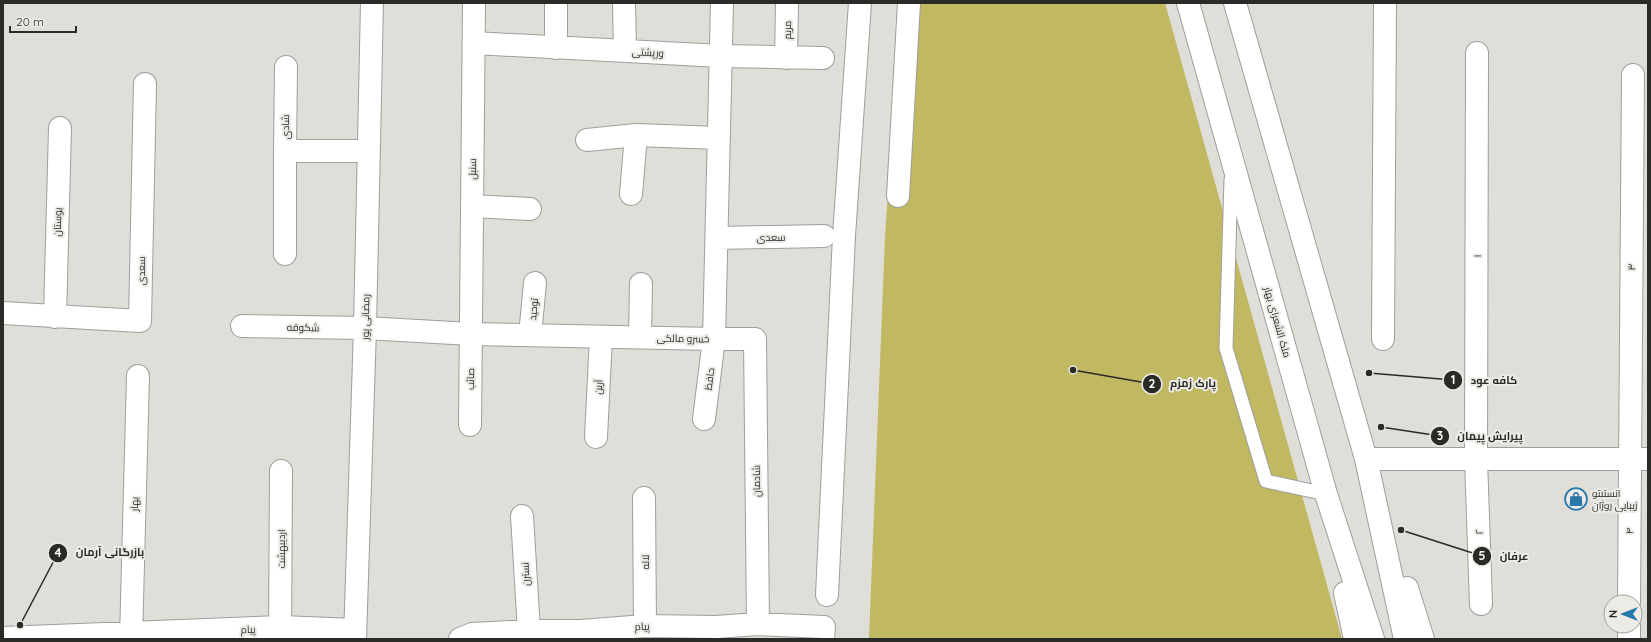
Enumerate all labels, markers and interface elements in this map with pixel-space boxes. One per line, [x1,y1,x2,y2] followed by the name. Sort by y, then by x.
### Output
[10,8,76,34] scale bar
[16,14,44,29] text: 20 m
[781,21,795,39] street label: مریم
[632,45,664,60] street label: ورپشتی
[279,114,292,140] street label: شادی
[466,158,479,180] street label: سنبل
[50,207,65,237] street label: بوستان
[756,231,786,244] street label: سعدی
[1471,254,1484,258] street label: ۱
[135,256,148,286] street label: سعدی
[1625,263,1638,271] street label: ۳
[1261,284,1294,359] street label: ملک الشعرای بهار
[359,294,372,341] street label: رمضانی پور
[526,297,541,321] street label: توحید
[287,321,319,334] street label: شکوفه
[657,332,709,345] street label: خسرو مالکی
[702,367,717,391] street label: حافظ
[464,368,477,390] street label: صائب
[1443,369,1526,392] callout: کافه عود
[1142,372,1223,395] callout: پارک زمزم
[1451,372,1455,387] text: 1
[1471,373,1517,388] text: کافه عود
[1149,376,1156,391] text: 2
[1170,376,1216,392] text: پارک زمزم
[592,379,605,395] street label: آرین
[1430,425,1531,448] callout: پیرایش پیمان
[1437,428,1443,443] text: 3
[1457,429,1523,445] text: پیرایش پیمان
[750,465,763,497] street label: شادمان
[1563,486,1589,512] shop icon: انستیتو زیبایی روژان
[1592,487,1638,512] place label: انستیتو زیبایی روژان
[128,496,141,513] street label: بهار
[1623,527,1636,534] street label: ۴
[275,529,288,569] street label: اردیبهشت
[1473,529,1486,535] street label: ۲
[48,541,152,564] callout: بازرگانی آرمان
[1472,544,1536,567] callout: عرفان
[54,545,62,560] text: 4
[76,545,144,559] text: بازرگانی آرمان
[1479,548,1486,563] text: 5
[1500,549,1528,563] text: عرفان
[639,555,652,569] street label: لاله
[518,562,533,586] street label: نسترن
[1603,594,1643,634] north arrow
[1606,610,1620,618] text: N
[634,620,650,634] street label: پیام
[240,623,256,637] street label: پیام

